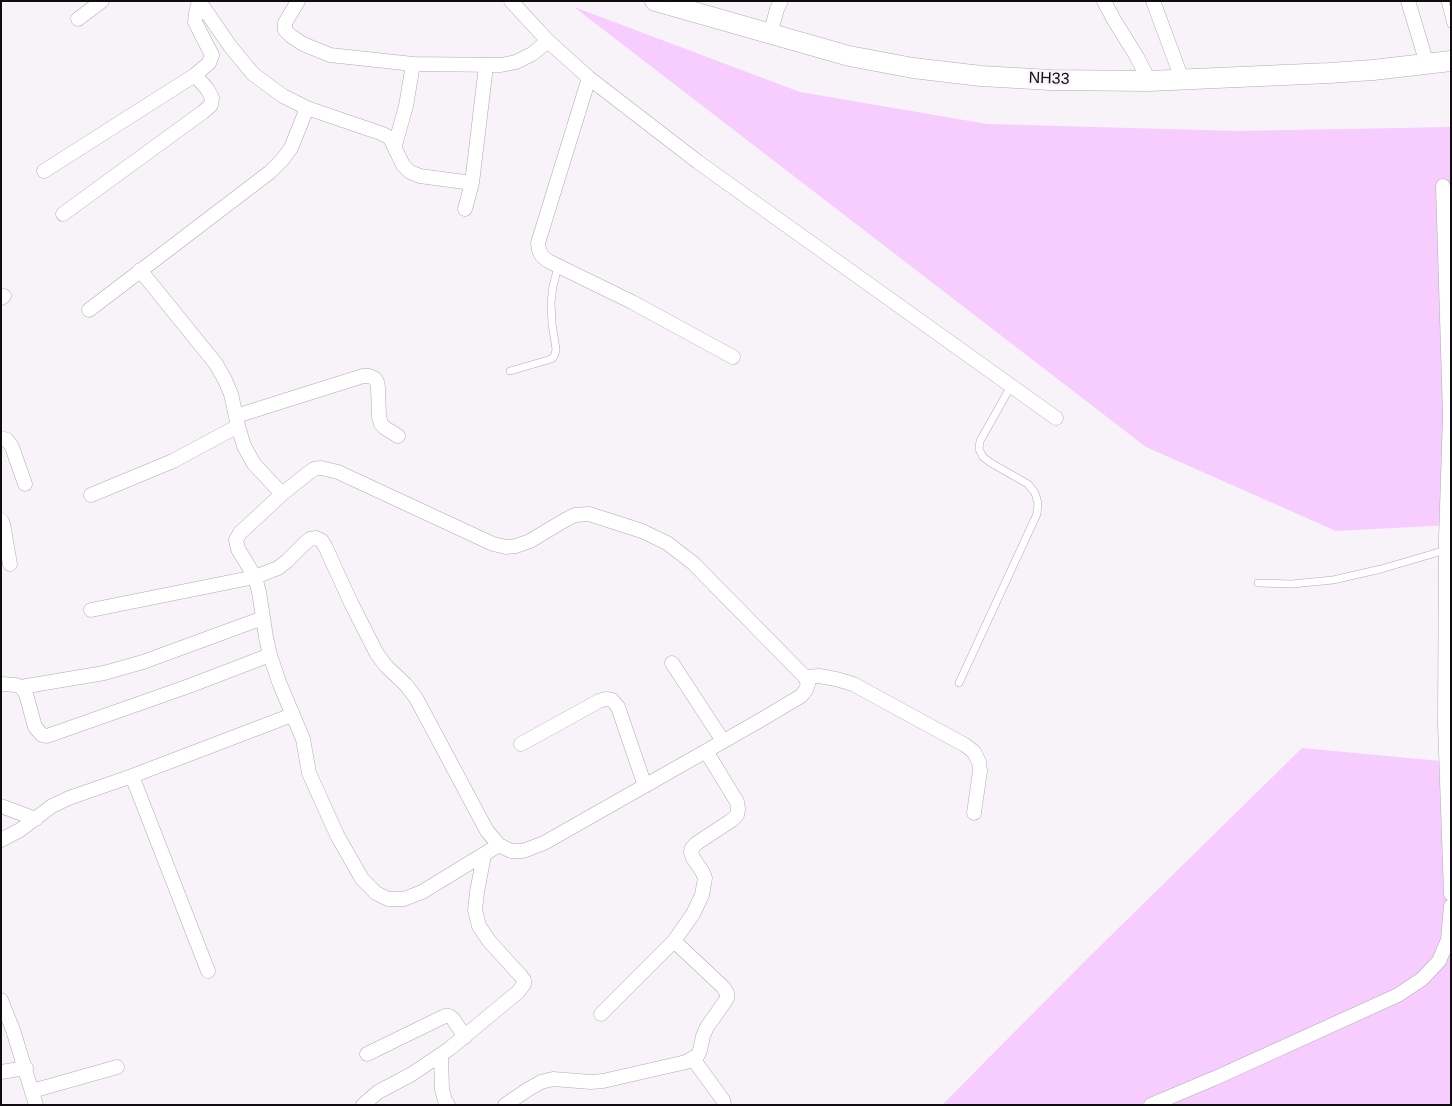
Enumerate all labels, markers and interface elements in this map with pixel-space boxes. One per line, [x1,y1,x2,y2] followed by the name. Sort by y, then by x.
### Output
[1028,69,1070,89] street label: NH33

